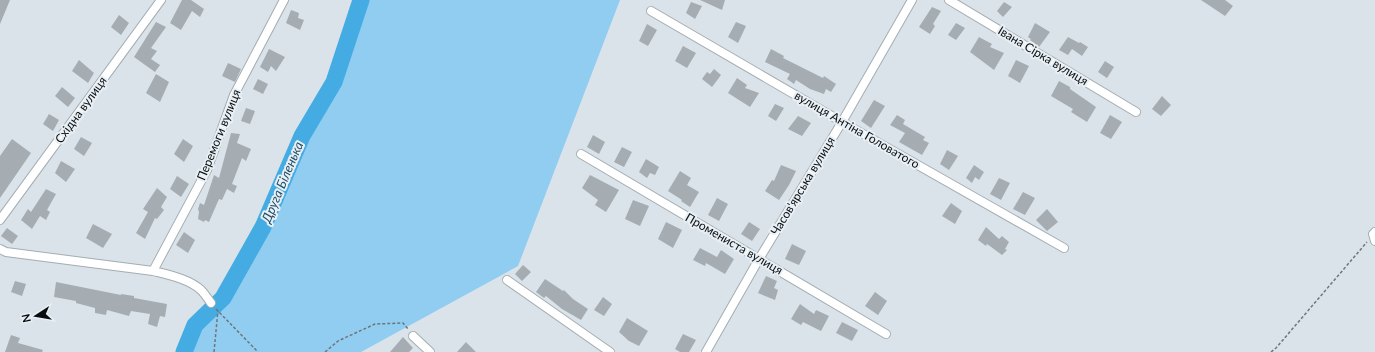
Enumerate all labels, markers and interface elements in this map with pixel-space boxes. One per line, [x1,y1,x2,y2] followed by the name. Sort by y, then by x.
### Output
[996,23,1091,88] street label: Івана Сірка вулиця
[51,73,110,146] street label: Східна вулиця
[193,87,244,182] street label: Перемоги вулиця
[792,88,923,172] street label: вулиця Антіна Головатого
[767,134,838,238] street label: Часов'ярська вулиця
[257,139,306,226] water label: Друга Біленька
[683,210,786,278] street label: Промениста вулиця
[16,296,56,336] north arrow
[18,313,33,324] text: N

